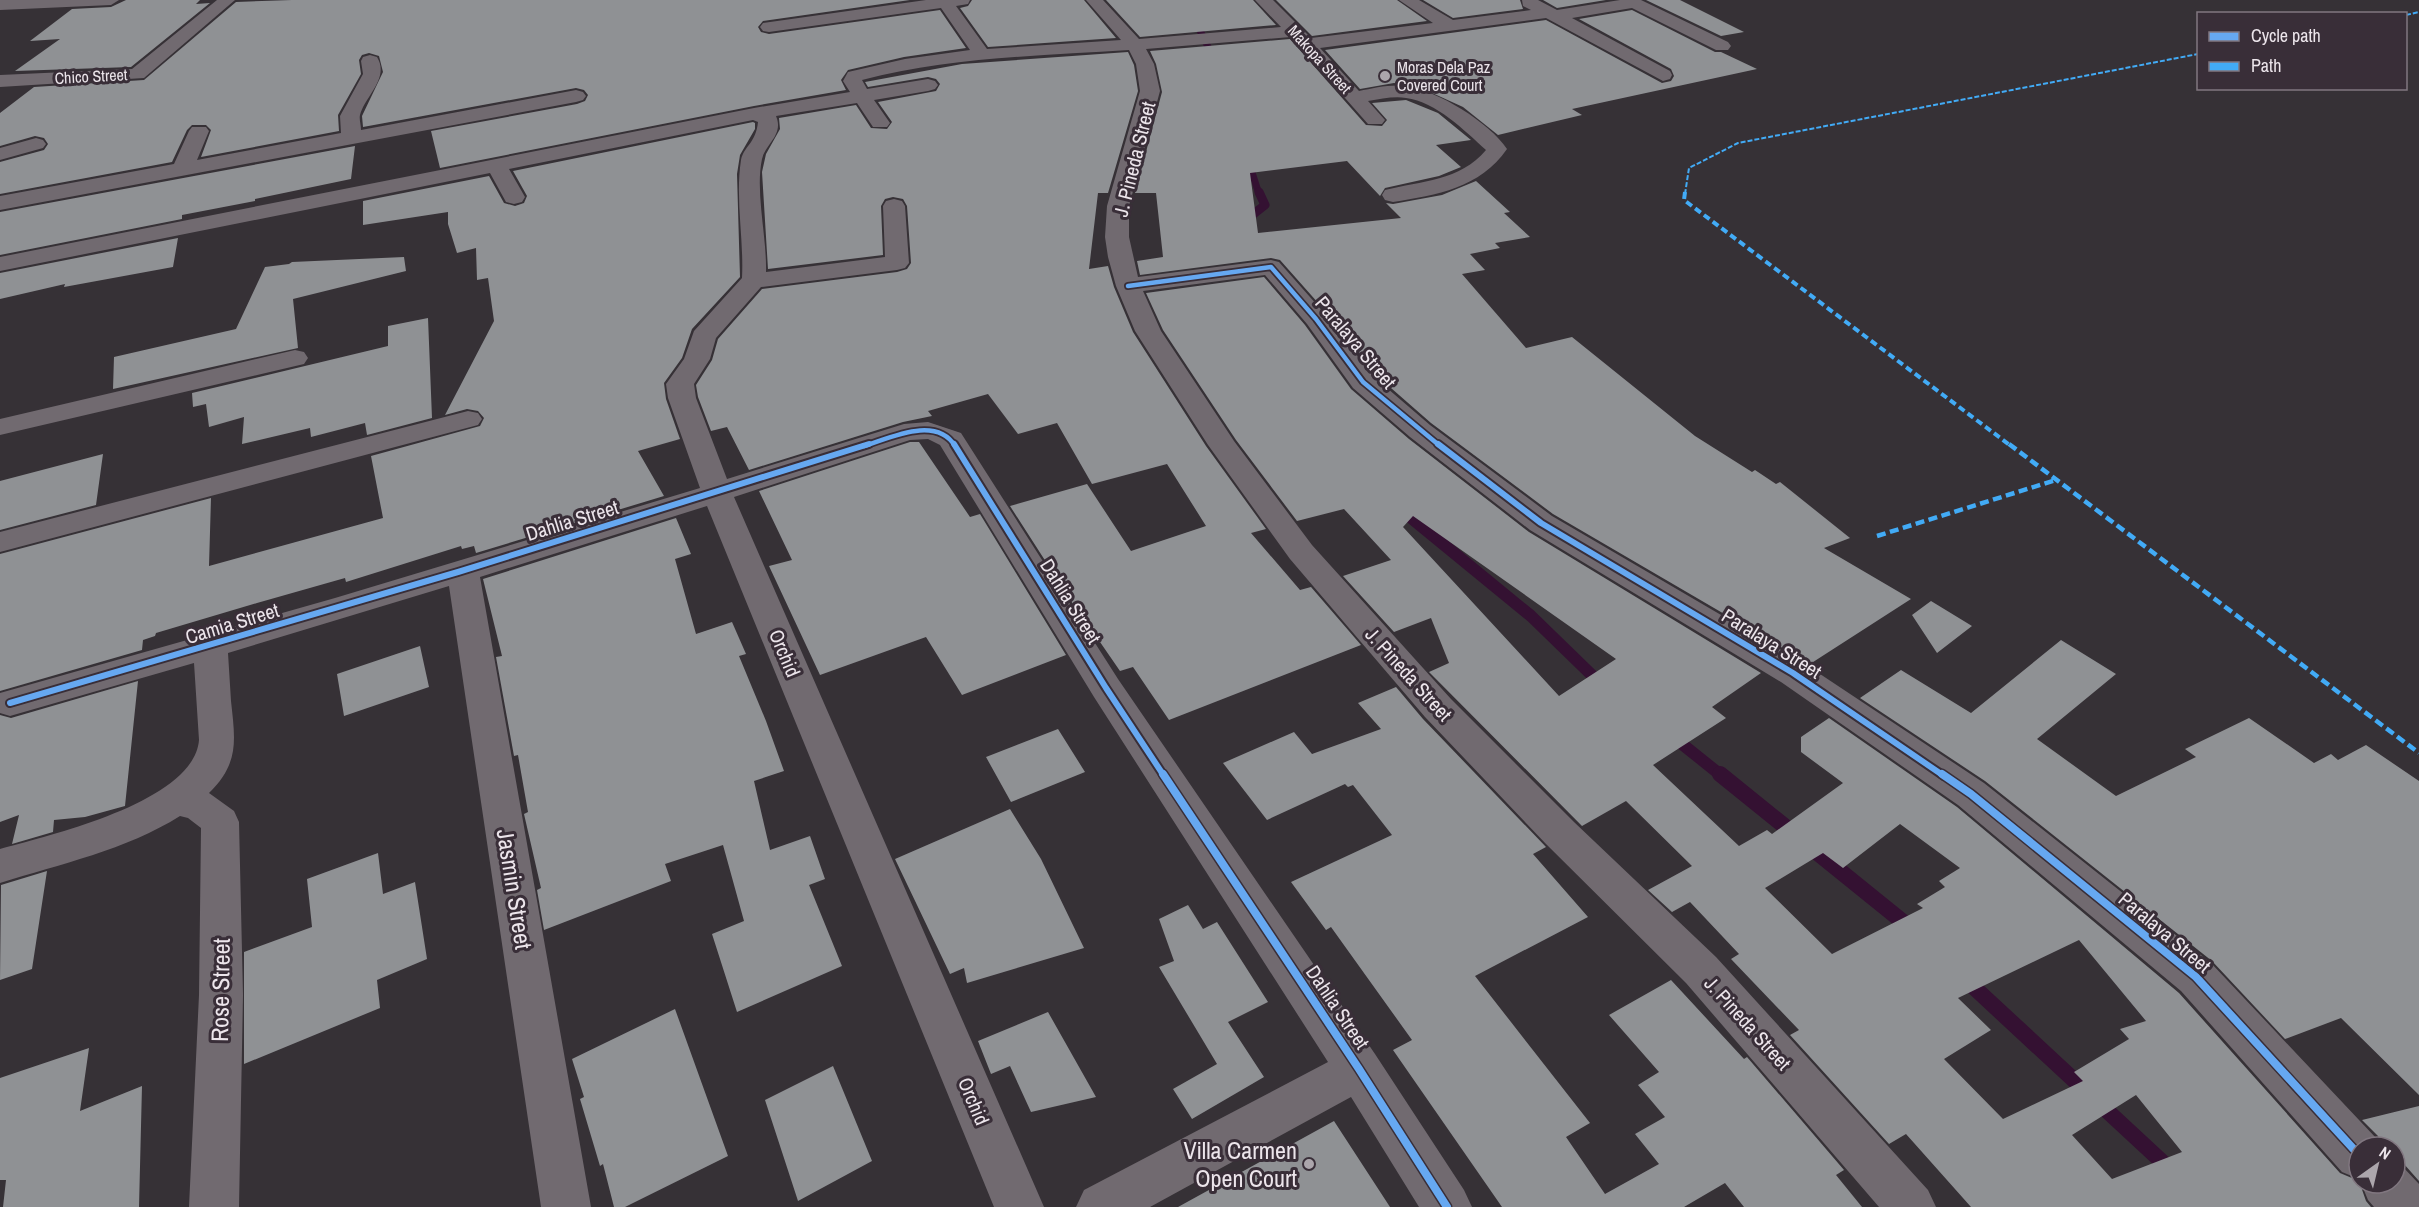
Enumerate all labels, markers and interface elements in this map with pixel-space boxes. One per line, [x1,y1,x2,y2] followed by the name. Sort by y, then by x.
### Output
[2197,12,2407,90] legend
[1283,20,1357,98] street label: Makopa Street
[2251,23,2321,48] text: Cycle path
[2251,53,2281,78] text: Path
[1397,56,1491,96] place label: Moras Dela Paz Covered Court
[54,63,128,89] street label: Chico Street
[1378,69,1392,83] marker: Moras Dela Paz Covered Court
[1107,98,1161,219] street label: J. Pineda Street
[1309,290,1403,394] street label: Paralaya Street
[522,493,622,547] street label: Dahlia Street
[1034,553,1108,649] street label: Dahlia Street
[182,596,283,650] street label: Camia Street
[1717,602,1827,685] street label: Paralaya Street
[1360,621,1459,727] street label: J. Pineda Street
[763,625,807,681] street label: Orchid
[490,827,540,952] street label: Jasmin Street
[2113,885,2217,979] street label: Paralaya Street
[203,937,237,1042] street label: Rose Street
[1300,960,1376,1055] street label: Dahlia Street
[1699,970,1798,1076] street label: J. Pineda Street
[952,1073,996,1129] street label: Orchid
[1184,1134,1298,1194] place label: Villa Carmen Open Court
[2347,1135,2407,1195] north arrow
[2375,1141,2395,1164] text: N
[1302,1157,1316,1171] marker: Villa Carmen Open Court

